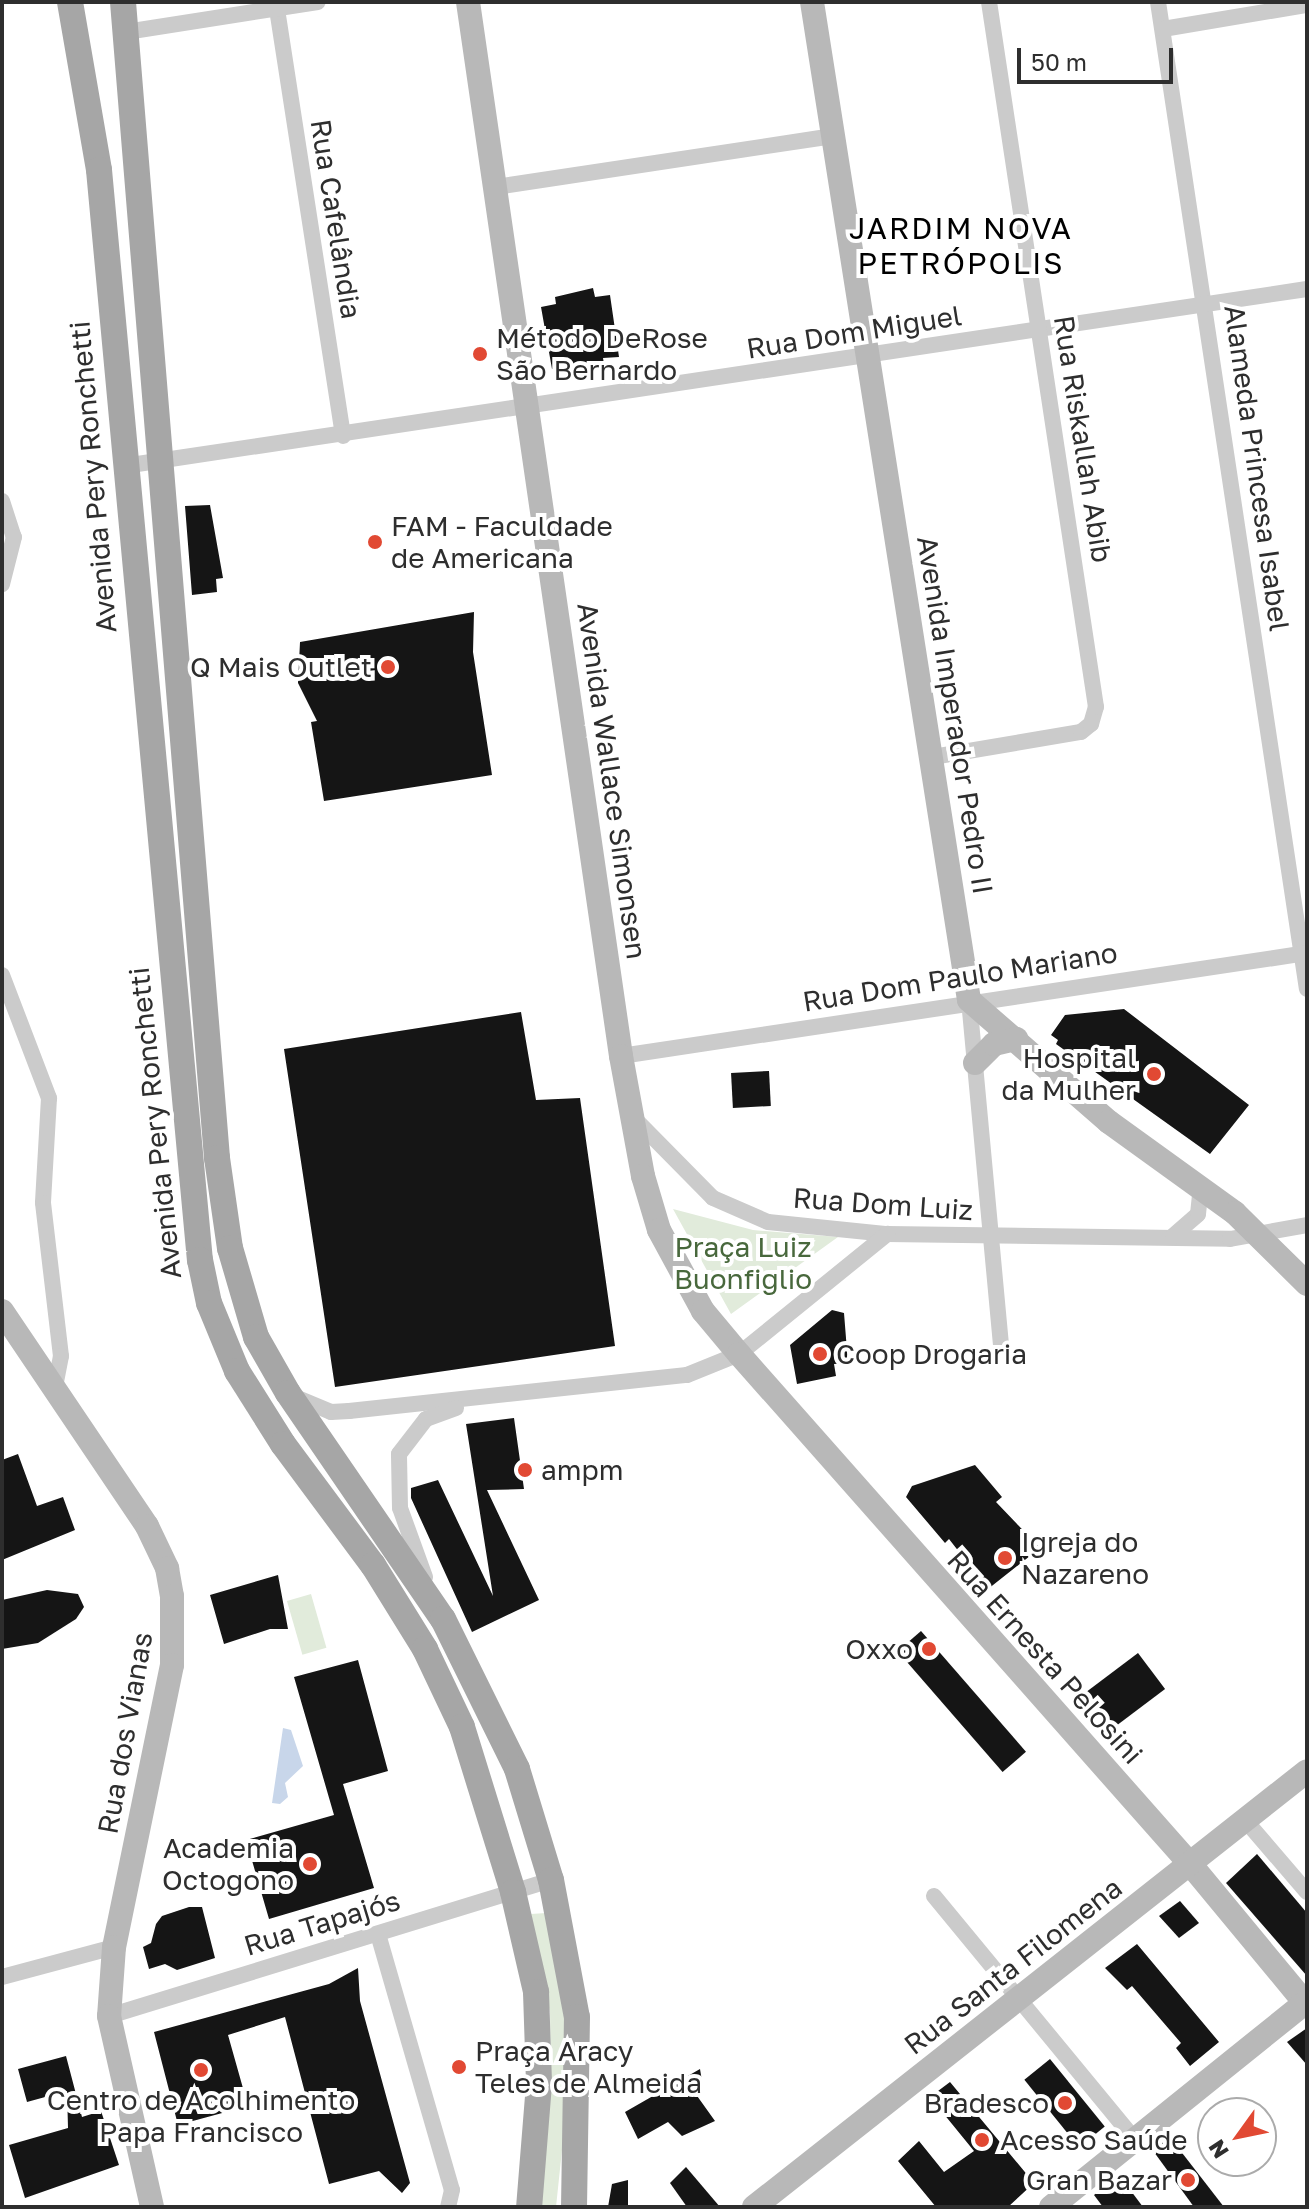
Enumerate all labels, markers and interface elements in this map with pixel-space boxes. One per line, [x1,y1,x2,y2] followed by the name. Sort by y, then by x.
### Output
[1021,32,1177,82] scale bar
[1031,47,1087,76] text: 50 m
[304,117,368,321] street label: Rua Cafelândia
[849,210,1073,280] district label: JARDIM NOVA PETRÓPOLIS
[744,298,964,366] street label: Rua Dom Miguel
[1217,303,1297,633] street label: Alameda Princesa Isabel
[1047,313,1119,565] street label: Rua Riskallah Abib
[63,320,123,634] street label: Avenida Pery Ronchetti
[496,321,708,387] place label: Método DeRose São Bernardo
[471,345,489,363] marker: Método DeRose São Bernardo
[391,509,613,575] place label: FAM - Faculdade de Americana
[366,533,384,551] marker: FAM - Faculdade de Americana
[910,534,1000,896] street label: Avenida Imperador Pedro II
[570,601,654,961] street label: Avenida Wallace Simonsen
[190,650,372,684] place label: Q Mais Outlet
[379,658,397,676] marker: Q Mais Outlet
[800,936,1120,1018] street label: Rua Dom Paulo Mariano
[122,966,188,1280] street label: Avenida Pery Ronchetti
[1002,1041,1136,1107] place label: Hospital da Mulher
[1143,1063,1165,1085] marker: Hospital da Mulher
[792,1181,974,1227] street label: Rua Dom Luiz
[674,1230,812,1296] park label: Praça Luiz Buonfiglio
[836,1337,1027,1371] place label: Coop Drogaria
[811,1345,829,1363] marker: Coop Drogaria
[541,1453,624,1487] place label: ampm
[516,1461,534,1479] marker: ampm
[1021,1525,1149,1591] place label: Igreja do Nazareno
[940,1543,1150,1771] street label: Rua Ernesta Pelosini
[996,1549,1014,1567] marker: Igreja do Nazareno
[91,1630,159,1836] street label: Rua dos Vianas
[845,1632,913,1666] place label: Oxxo
[920,1640,938,1658] marker: Oxxo
[162,1831,294,1897] place label: Academia Octogono
[301,1855,319,1873] marker: Academia Octogono
[898,1871,1128,2061] street label: Rua Santa Filomena
[240,1883,404,1963] street label: Rua Tapajós
[475,2034,702,2100] place label: Praça Aracy Teles de Almeida
[450,2058,468,2076] marker: Praça Aracy Teles de Almeida
[192,2061,210,2079] marker: Centro de Acolhimento Papa Francisco
[47,2083,355,2149] place label: Centro de Acolhimento Papa Francisco
[923,2086,1049,2120] place label: Bradesco
[1056,2094,1074,2112] marker: Bradesco
[1197,2097,1277,2177] north arrow
[1000,2123,1188,2157] place label: Acesso Saúde
[971,2129,993,2151] marker: Acesso Saúde
[1202,2135,1234,2164] text: N
[1026,2163,1172,2197] place label: Gran Bazar
[1179,2171,1197,2189] marker: Gran Bazar

